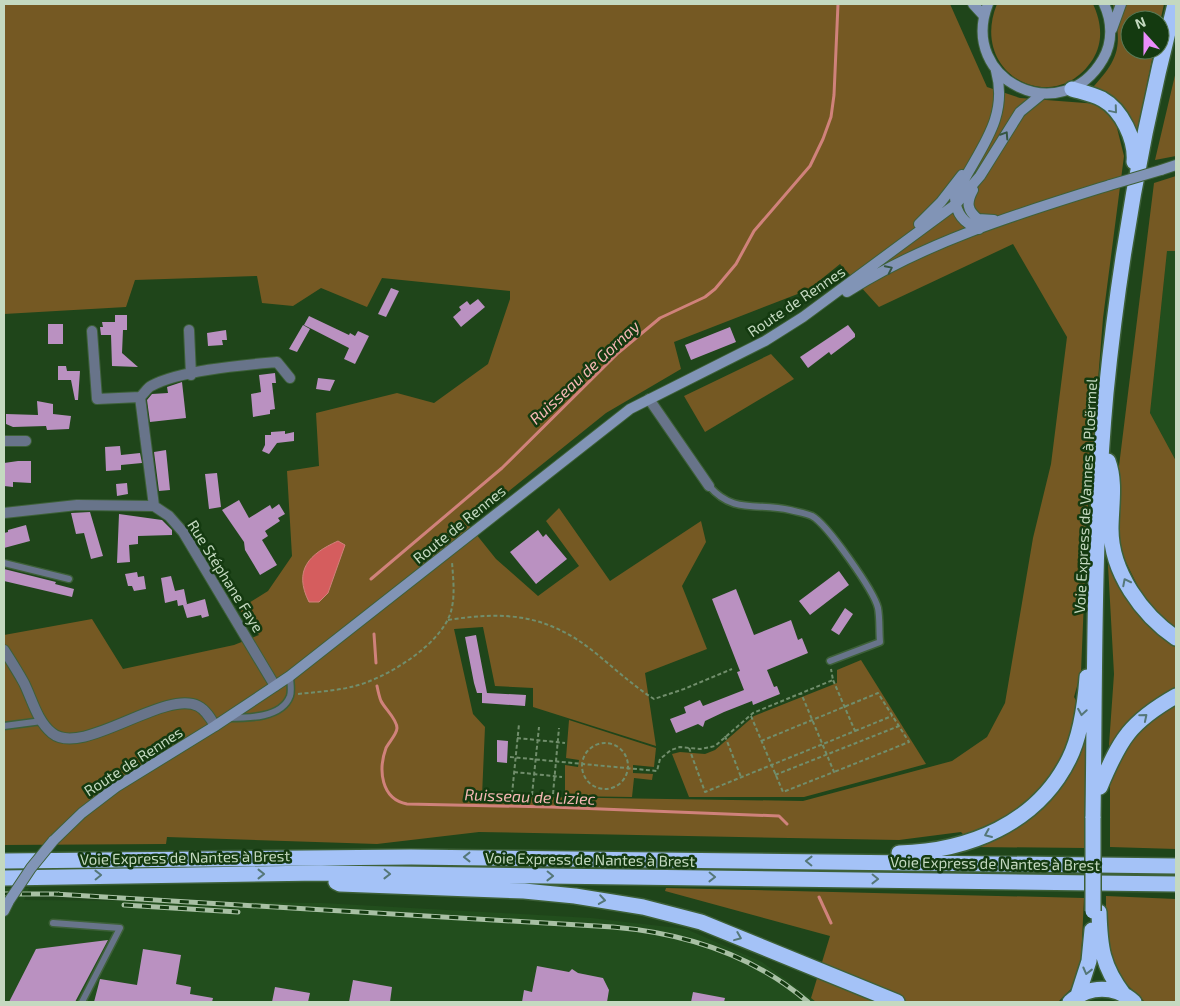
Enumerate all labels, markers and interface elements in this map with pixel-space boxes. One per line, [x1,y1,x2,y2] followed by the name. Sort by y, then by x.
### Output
[1120,10,1170,60] north arrow
[1132,13,1148,32] text: N
[1108,105,1117,114] one-way arrow
[999,131,1008,140] one-way arrow
[744,262,848,340] street label: Route de Rennes
[884,265,893,275] one-way arrow
[525,316,644,429] water label: Ruisseau de Gornay
[1070,377,1100,614] street label: Voie Express de Vannes à Ploërmel
[409,481,509,567] street label: Route de Rennes
[184,517,268,635] street label: Rue Stéphane Faye
[1122,578,1132,587] one-way arrow
[1077,708,1088,716] one-way arrow
[1138,714,1147,723] one-way arrow
[80,722,186,800] street label: Route de Rennes
[464,784,596,808] water label: Ruisseau de Liziec
[984,828,993,839] one-way arrow
[80,846,290,868] street label: Voie Express de Nantes à Brest
[485,848,695,870] street label: Voie Express de Nantes à Brest
[463,852,470,862] one-way arrow
[890,852,1100,874] street label: Voie Express de Nantes à Brest
[804,856,812,866] one-way arrow
[257,869,265,879] one-way arrow
[384,869,392,879] one-way arrow
[94,870,102,881] one-way arrow
[546,871,554,881] one-way arrow
[709,872,717,883] one-way arrow
[871,874,879,884] one-way arrow
[598,895,606,905] one-way arrow
[733,931,741,941] one-way arrow
[1082,966,1093,975] one-way arrow

